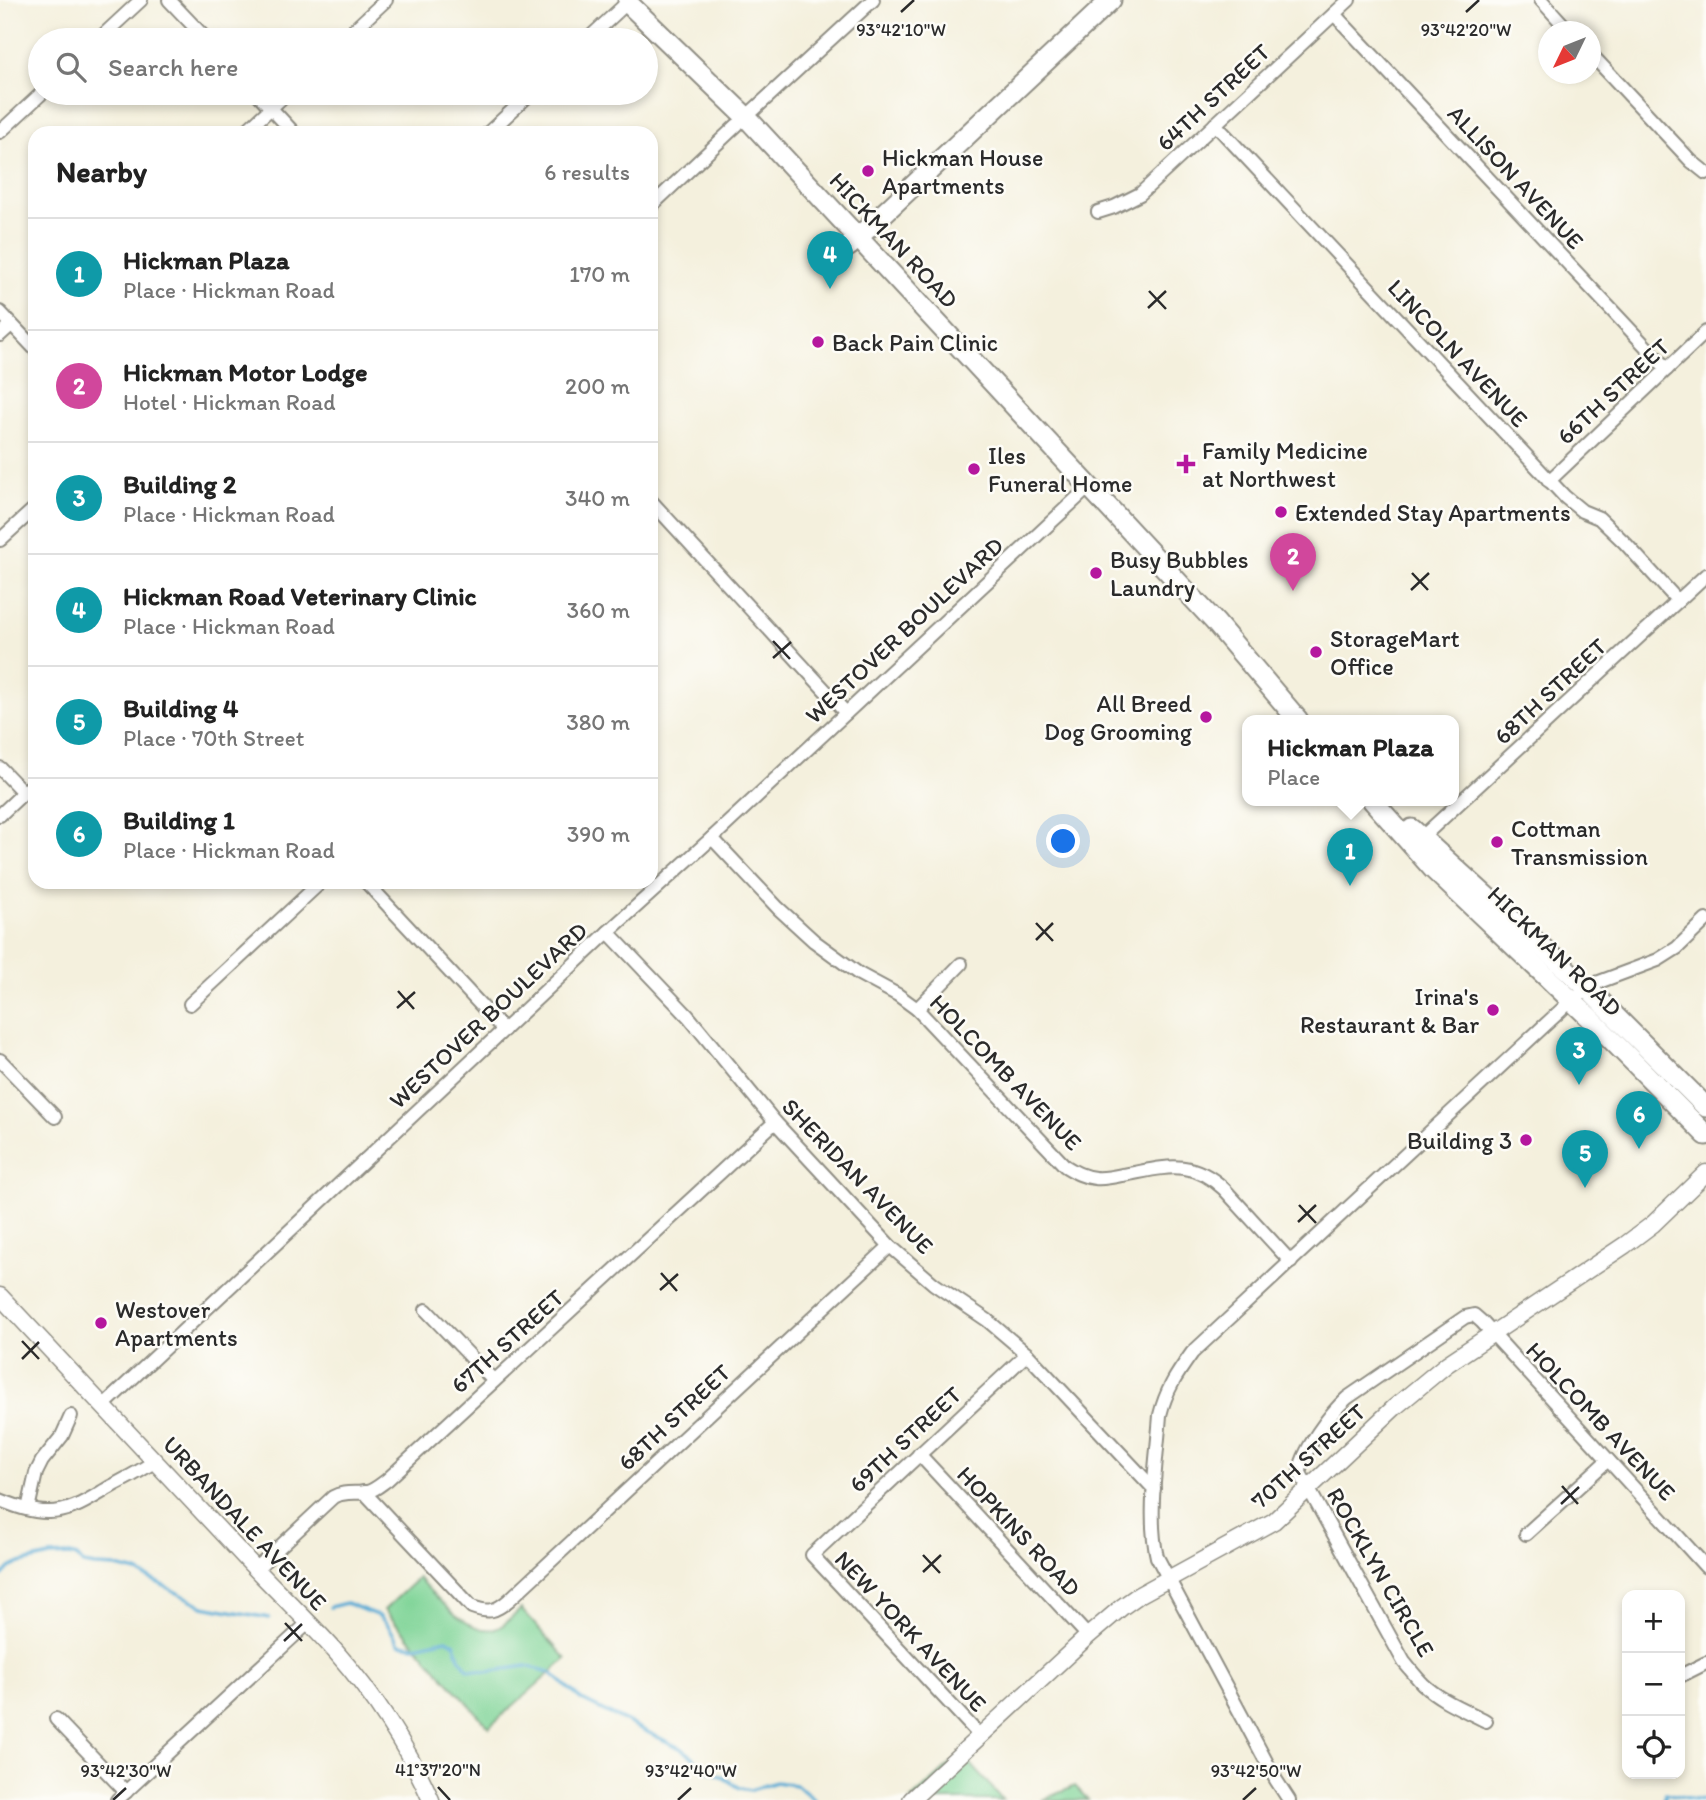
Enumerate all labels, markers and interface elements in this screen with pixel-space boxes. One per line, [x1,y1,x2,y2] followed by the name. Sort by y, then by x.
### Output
[856,19,946,41] text: 93°42'10"W
[1421,19,1511,41] text: 93°42'20"W
[1538,21,1601,84] north arrow
[28,28,658,105] search box
[1150,37,1276,157] street label: 64TH STREET
[52,48,90,86] icon: search
[108,51,238,83] text: Search here
[1442,99,1590,255] street label: ALLISON AVENUE
[882,143,1043,200] place label: Hickman House Apartments
[56,153,147,190] text: Nearby
[544,158,630,186] text: 6 results
[860,163,876,179] marker: Hickman House Apartments
[824,166,965,314] street label: HICKMAN ROAD
[807,231,853,289] pin: 4
[123,244,290,276] text: Hickman Plaza
[74,260,84,288] text: 1
[569,260,630,288] text: 170 m
[1382,273,1534,433] street label: LINCOLN AVENUE
[123,276,335,304] text: Place · Hickman Road
[832,328,998,357] place label: Back Pain Clinic
[1551,331,1676,450] street label: 66TH STREET
[810,334,826,350] marker: Back Pain Clinic
[123,356,368,388] text: Hickman Motor Lodge
[73,372,85,400] text: 2
[565,372,630,400] text: 200 m
[123,388,336,416] text: Hotel · Hickman Road
[1202,436,1368,493] place label: Family Medicine at Northwest
[988,441,1133,498] place label: Iles Funeral Home
[1176,454,1196,474] marker: Family Medicine at Northwest
[966,461,982,477] marker: Iles Funeral Home
[123,468,236,500] text: Building 2
[73,484,85,512] text: 3
[565,484,630,512] text: 340 m
[1295,498,1571,527] place label: Extended Stay Apartments
[123,500,335,528] text: Place · Hickman Road
[1273,504,1289,520] marker: Extended Stay Apartments
[799,531,1009,729] street label: WESTOVER BOULEVARD
[1270,533,1316,591] pin: 2
[1110,545,1249,602] place label: Busy Bubbles Laundry
[1088,565,1104,581] marker: Busy Bubbles Laundry
[123,580,477,612] text: Hickman Road Veterinary Clinic
[72,596,86,624] text: 4
[567,596,630,624] text: 360 m
[123,612,335,640] text: Place · Hickman Road
[1330,624,1459,681] place label: StorageMart Office
[1488,631,1613,750] street label: 68TH STREET
[1308,644,1324,660] marker: StorageMart Office
[1044,689,1193,746] place label: All Breed Dog Grooming
[123,692,238,724] text: Building 4
[73,708,85,736] text: 5
[566,708,630,736] text: 380 m
[1198,709,1214,725] marker: All Breed Dog Grooming
[1242,715,1459,806] popup
[123,724,304,752] text: Place · 70th Street
[1267,731,1434,763] text: Hickman Plaza
[1267,763,1320,791] text: Place
[123,804,235,836] text: Building 1
[1511,814,1649,871] place label: Cottman Transmission
[73,820,85,848] text: 6
[567,820,630,848] text: 390 m
[1046,824,1080,858] your location
[1327,828,1373,886] pin: 1
[1489,834,1505,850] marker: Cottman Transmission
[123,836,335,864] text: Place · Hickman Road
[1482,880,1628,1022] street label: HICKMAN ROAD
[383,916,593,1114] street label: WESTOVER BOULEVARD
[1300,982,1479,1039] place label: Irina's Restaurant & Bar
[924,988,1088,1156] street label: HOLCOMB AVENUE
[1485,1002,1501,1018] marker: Irina's Restaurant & Bar
[1556,1027,1602,1085] pin: 3
[1616,1091,1662,1149] pin: 6
[776,1092,940,1260] street label: SHERIDAN AVENUE
[1407,1126,1512,1155] place label: Building 3
[1562,1130,1608,1188] pin: 5
[1518,1132,1534,1148] marker: Building 3
[445,1282,570,1399] street label: 67TH STREET
[115,1295,238,1352] place label: Westover Apartments
[93,1315,109,1331] marker: Westover Apartments
[1520,1336,1682,1506] street label: HOLCOMB AVENUE
[612,1357,737,1476] street label: 68TH STREET
[843,1379,967,1498] street label: 69TH STREET
[1245,1397,1372,1515] street label: 70TH STREET
[157,1430,333,1616] street label: URBANDALE AVENUE
[951,1460,1087,1602] street label: HOPKINS ROAD
[1321,1482,1441,1662] street label: ROCKLYN CIRCLE
[829,1545,993,1717] street label: NEW YORK AVENUE
[1622,1590,1685,1779] map controls
[1622,1590,1685,1653] button: +
[1622,1653,1685,1716] button: −
[1622,1716,1685,1779] button: locate
[395,1759,481,1781] text: 41°37'20"N
[80,1760,172,1782] text: 93°42'30"W
[645,1760,737,1782] text: 93°42'40"W
[1211,1760,1301,1782] text: 93°42'50"W

